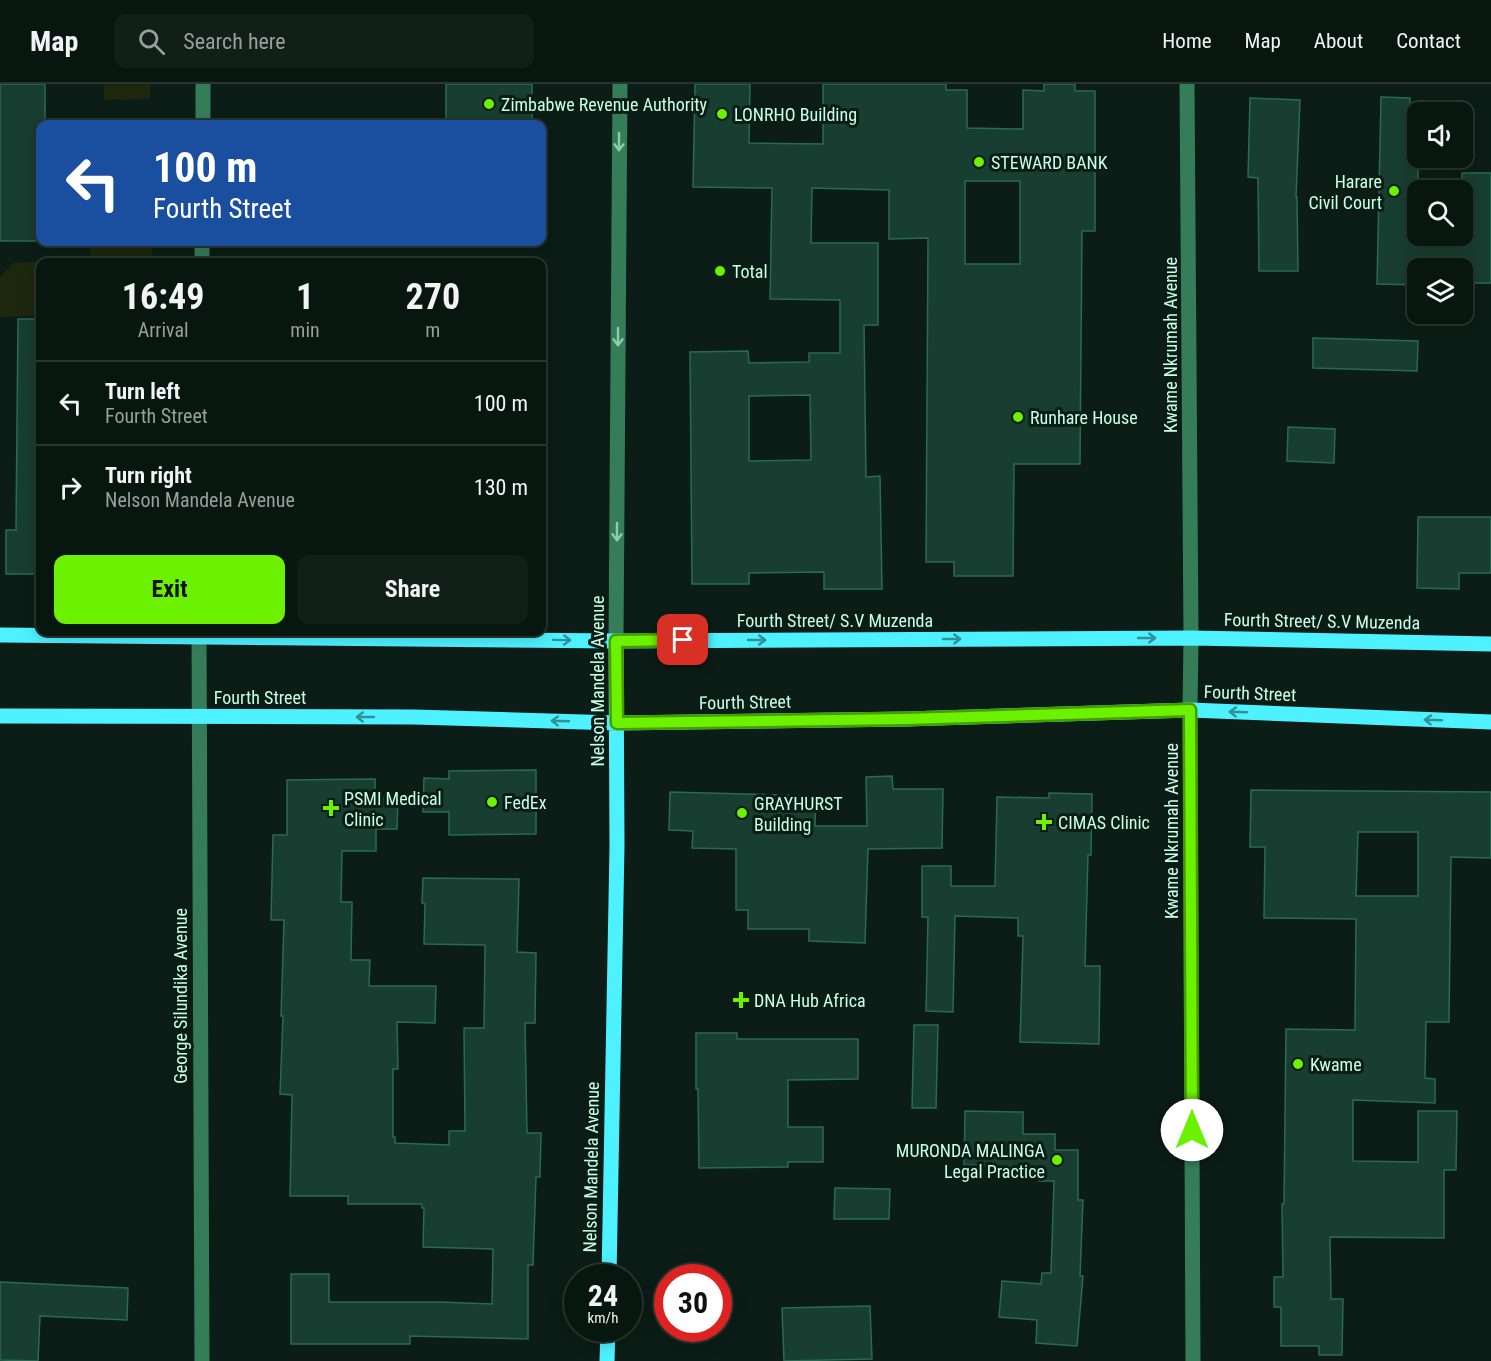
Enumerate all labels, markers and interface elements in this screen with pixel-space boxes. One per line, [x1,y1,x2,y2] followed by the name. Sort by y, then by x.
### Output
[114,14,534,68] search box
[30,25,78,58] text: Map
[135,25,168,58] icon: search
[183,29,286,54] text: Search here
[1162,29,1212,53] text: Home
[1245,29,1281,53] text: Map
[1314,29,1363,53] text: About
[1396,29,1461,53] text: Contact
[501,94,708,115] place label: Zimbabwe Revenue Authority
[482,97,496,111] marker: Zimbabwe Revenue Authority
[1407,102,1473,324] map controls
[1407,102,1473,168] button: sound
[734,104,857,125] place label: LONRHO Building
[715,107,729,121] marker: LONRHO Building
[613,132,625,152] one-way arrow
[153,143,258,192] text: 100 m
[54,144,132,222] icon: left
[991,152,1108,173] place label: STEWARD BANK
[972,155,986,169] marker: STEWARD BANK
[1308,171,1382,213] place label: Harare Civil Court
[1407,180,1473,246] button: search
[1387,184,1401,198] marker: Harare Civil Court
[153,193,292,225] text: Fourth Street
[1160,257,1181,433] street label: Kwame Nkrumah Avenue
[1407,258,1473,324] button: layers
[732,261,768,282] place label: Total
[713,264,727,278] marker: Total
[122,276,204,318] text: 16:49
[296,276,314,318] text: 1
[406,276,460,318] text: 270
[138,318,189,342] text: Arrival
[290,318,320,342] text: min
[425,318,440,342] text: m
[612,327,624,347] one-way arrow
[105,379,180,404] text: Turn left
[54,387,87,420] icon: left
[474,391,528,416] text: 100 m
[105,404,208,428] text: Fourth Street
[1030,407,1138,428] place label: Runhare House
[1011,410,1025,424] marker: Runhare House
[105,463,192,488] text: Turn right
[54,471,87,504] icon: right
[474,475,528,500] text: 130 m
[105,488,295,512] text: Nelson Mandela Avenue
[611,522,623,542] one-way arrow
[54,555,285,624] button: Exit
[297,555,528,624] button: Share
[587,596,608,766] street label: Nelson Mandela Avenue
[1224,609,1420,633] street label: Fourth Street/ S.V Muzenda
[737,610,933,631] street label: Fourth Street/ S.V Muzenda
[657,614,708,665] pin
[666,623,699,656] icon: arrive
[1137,632,1157,644] one-way arrow
[942,633,962,645] one-way arrow
[552,634,572,646] one-way arrow
[747,634,767,646] one-way arrow
[1203,681,1297,705] street label: Fourth Street
[214,687,306,708] street label: Fourth Street
[699,691,791,713] street label: Fourth Street
[1228,706,1248,717] one-way arrow
[355,711,375,723] one-way arrow
[1423,714,1443,725] one-way arrow
[550,716,570,727] one-way arrow
[1161,743,1182,919] street label: Kwame Nkrumah Avenue
[344,788,442,830] place label: PSMI Medical Clinic
[504,792,547,813] place label: FedEx
[754,793,843,835] place label: GRAYHURST Building
[485,795,499,809] marker: FedEx
[322,799,340,817] marker: PSMI Medical Clinic
[735,806,749,820] marker: GRAYHURST Building
[1058,812,1150,833] place label: CIMAS Clinic
[1035,813,1053,831] marker: CIMAS Clinic
[170,908,191,1084] street label: George Silundika Avenue
[754,990,866,1011] place label: DNA Hub Africa
[732,991,750,1009] marker: DNA Hub Africa
[1310,1054,1362,1075] place label: Kwame
[1291,1057,1305,1071] marker: Kwame
[579,1081,603,1253] street label: Nelson Mandela Avenue
[1160,1098,1224,1162] position arrow
[896,1140,1046,1182] place label: MURONDA MALINGA Legal Practice
[1050,1153,1064,1167] marker: MURONDA MALINGA Legal Practice
[654,1264,732,1342] speed limit sign: 30
[588,1278,618,1313] text: 24
[588,1309,618,1327] text: km/h

